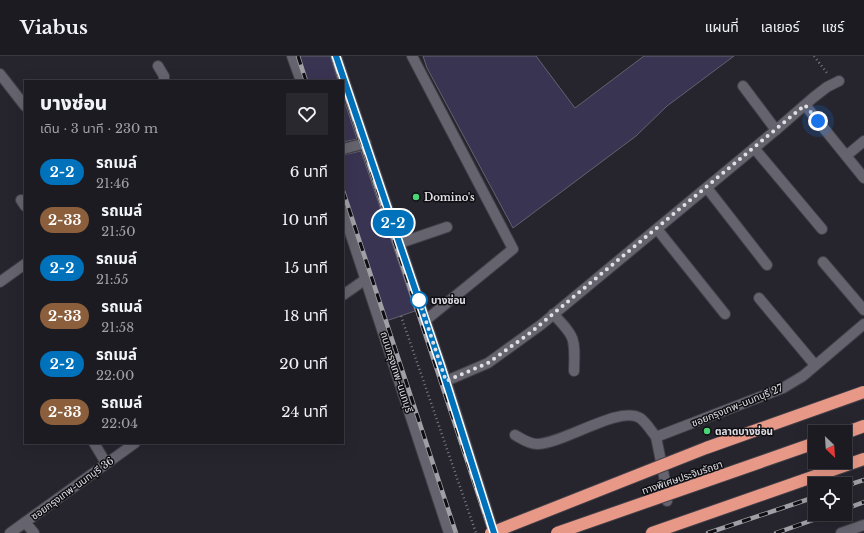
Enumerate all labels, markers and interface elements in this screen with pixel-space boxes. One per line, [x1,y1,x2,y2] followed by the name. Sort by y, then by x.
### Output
[20,16,88,39] text: Viabus
[705,18,739,36] text: แผนที่
[761,18,800,36] text: เลเยอร์
[822,18,844,36] text: แชร์
[40,92,107,115] text: บางซ่อน
[286,93,328,135] button: heart
[808,111,828,131] your location
[40,120,158,137] text: เดิน · 3 นาที · 230 m
[96,153,137,172] text: รถเมล์
[290,162,328,181] text: 6 นาที
[50,163,74,181] text: 2-2
[96,175,129,192] text: 21:46
[424,191,475,204] place label: Domino's
[411,192,421,202] marker: Domino's
[101,201,142,220] text: รถเมล์
[282,210,328,229] text: 10 นาที
[370,210,416,236] line badge: 2-2
[48,211,81,229] text: 2-33
[381,214,405,232] text: 2-2
[101,223,136,240] text: 21:50
[96,249,137,268] text: รถเมล์
[284,258,328,277] text: 15 นาที
[50,259,74,277] text: 2-2
[96,271,128,288] text: 21:55
[410,291,428,309] marker: บางซ่อน
[431,294,466,307] place label: บางซ่อน
[101,297,142,316] text: รถเมล์
[283,306,328,325] text: 18 นาที
[48,307,81,325] text: 2-33
[101,319,134,336] text: 21:58
[377,330,416,415] street label: ถนนกรุงเทพ-นนทบุรี
[96,345,137,364] text: รถเมล์
[279,354,328,373] text: 20 นาที
[50,355,74,373] text: 2-2
[96,367,134,384] text: 22:00
[690,381,786,430] street label: ซอยกรุงเทพ-นนทบุรี 27
[101,393,142,412] text: รถเมล์
[281,402,328,421] text: 24 นาที
[48,403,81,421] text: 2-33
[101,415,138,432] text: 22:04
[715,425,773,438] place label: ตลาดบางซ่อน
[808,425,852,469] north arrow
[808,425,852,521] map controls
[702,426,712,436] marker: ตลาดบางซ่อน
[28,454,116,523] street label: ซอยกรุงเทพ-นนทบุรี 36
[640,458,724,497] street label: ทางพิเศษประจิมรัถยา
[808,477,852,521] button: locate

